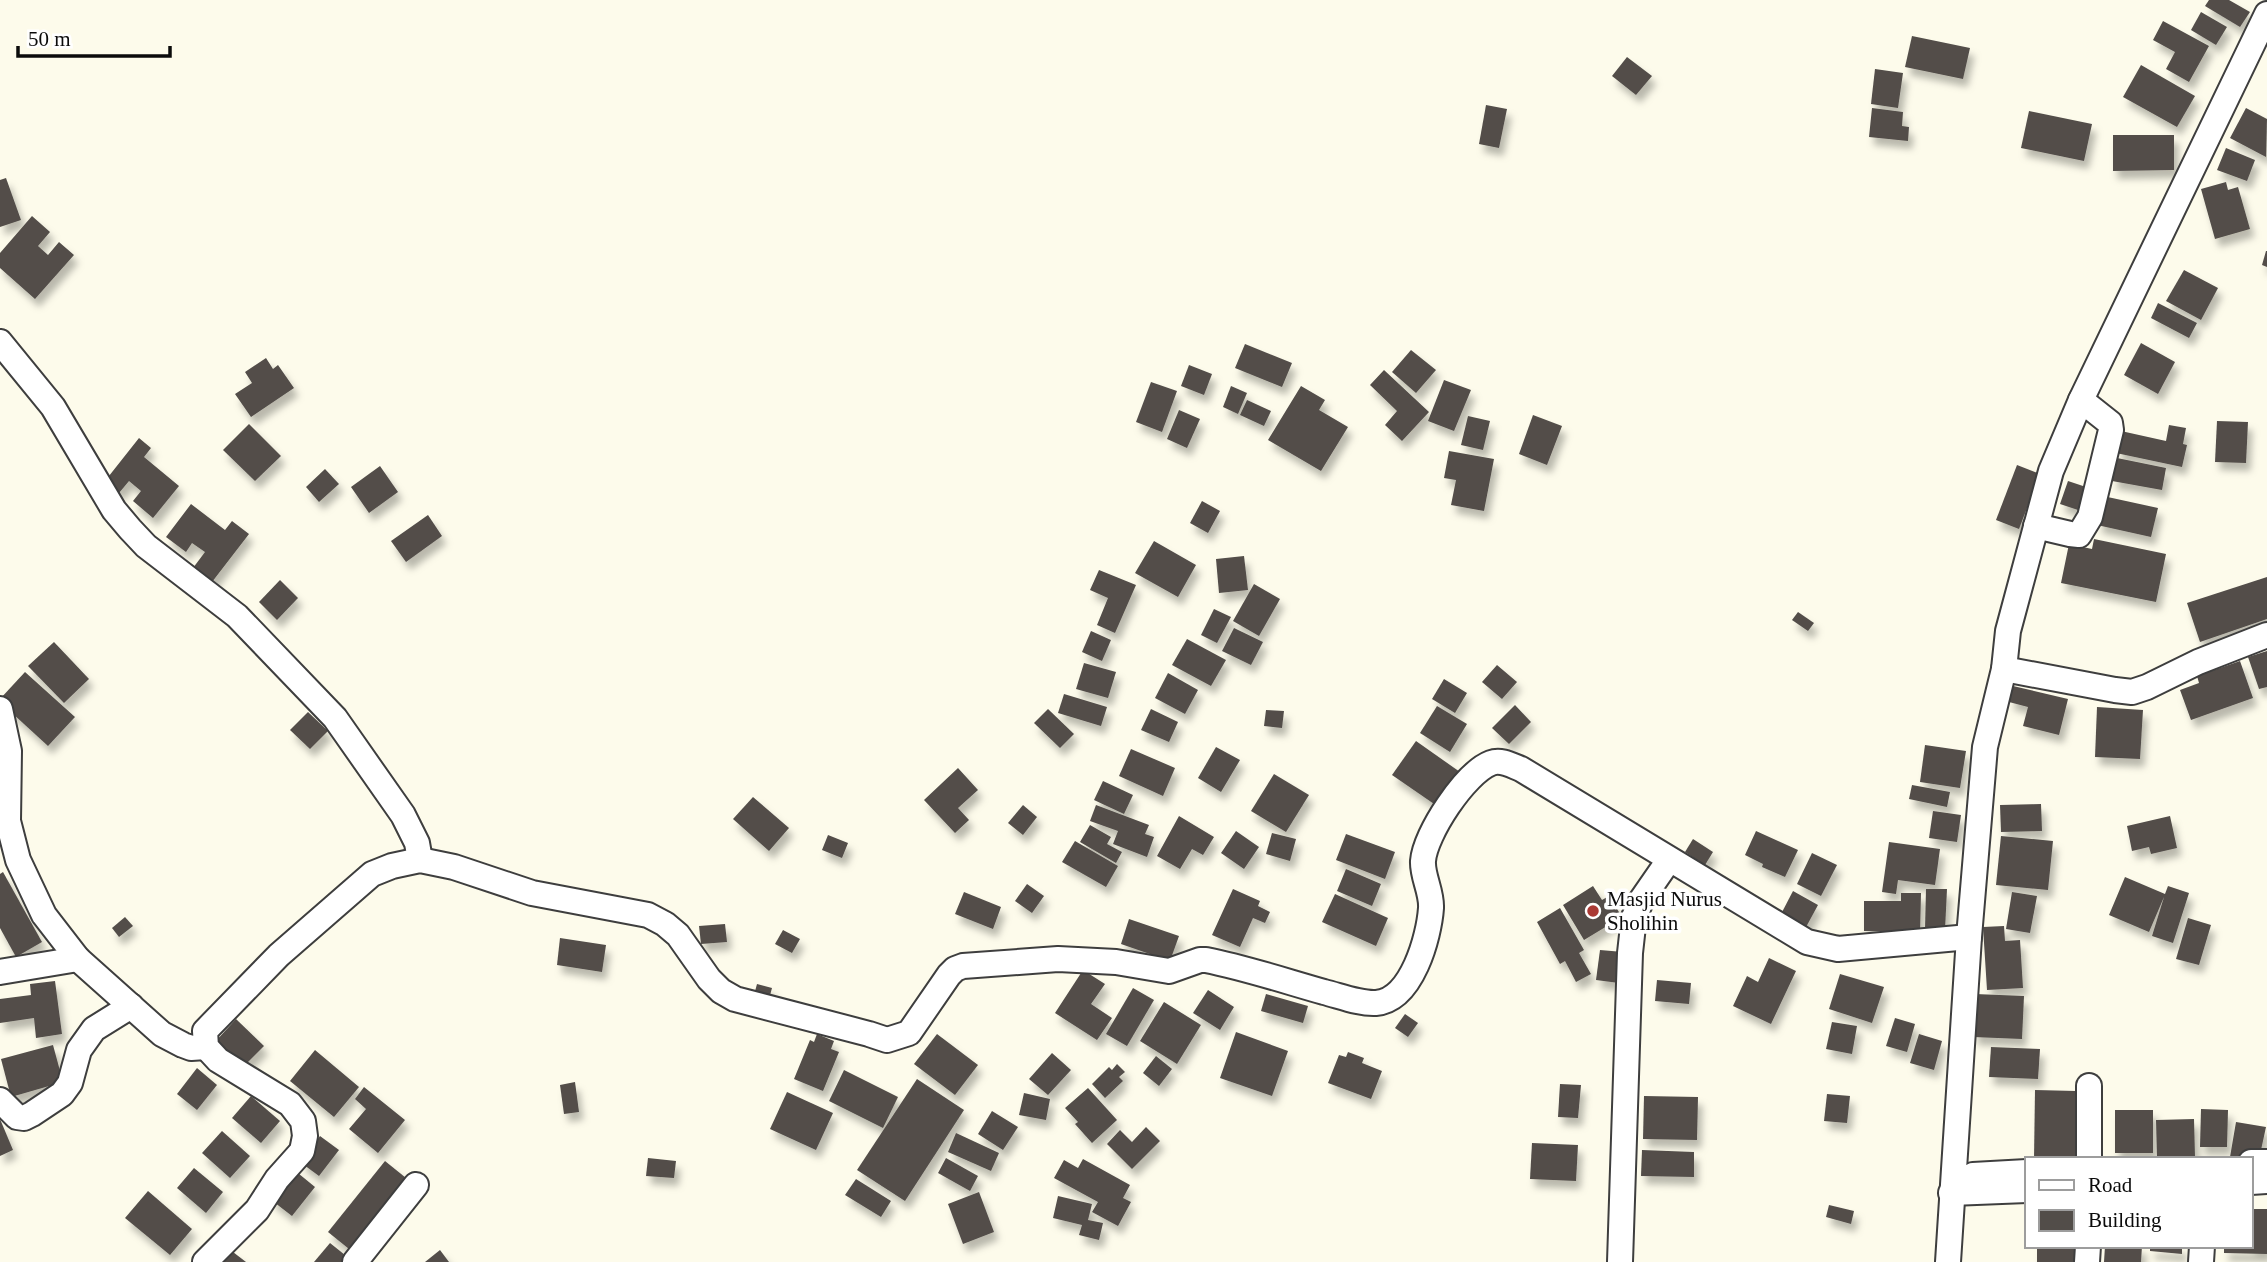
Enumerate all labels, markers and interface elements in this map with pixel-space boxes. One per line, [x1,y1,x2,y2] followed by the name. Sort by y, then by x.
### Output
[18,14,170,58] scale bar
[28,27,71,51] text: 50 m
[1607,887,1722,935] place label: Masjid Nurus Sholihin
[1585,903,1601,919] marker: Masjid Nurus Sholihin
[2025,1157,2253,1248] legend
[2088,1173,2133,1197] text: Road
[2088,1208,2162,1232] text: Building

